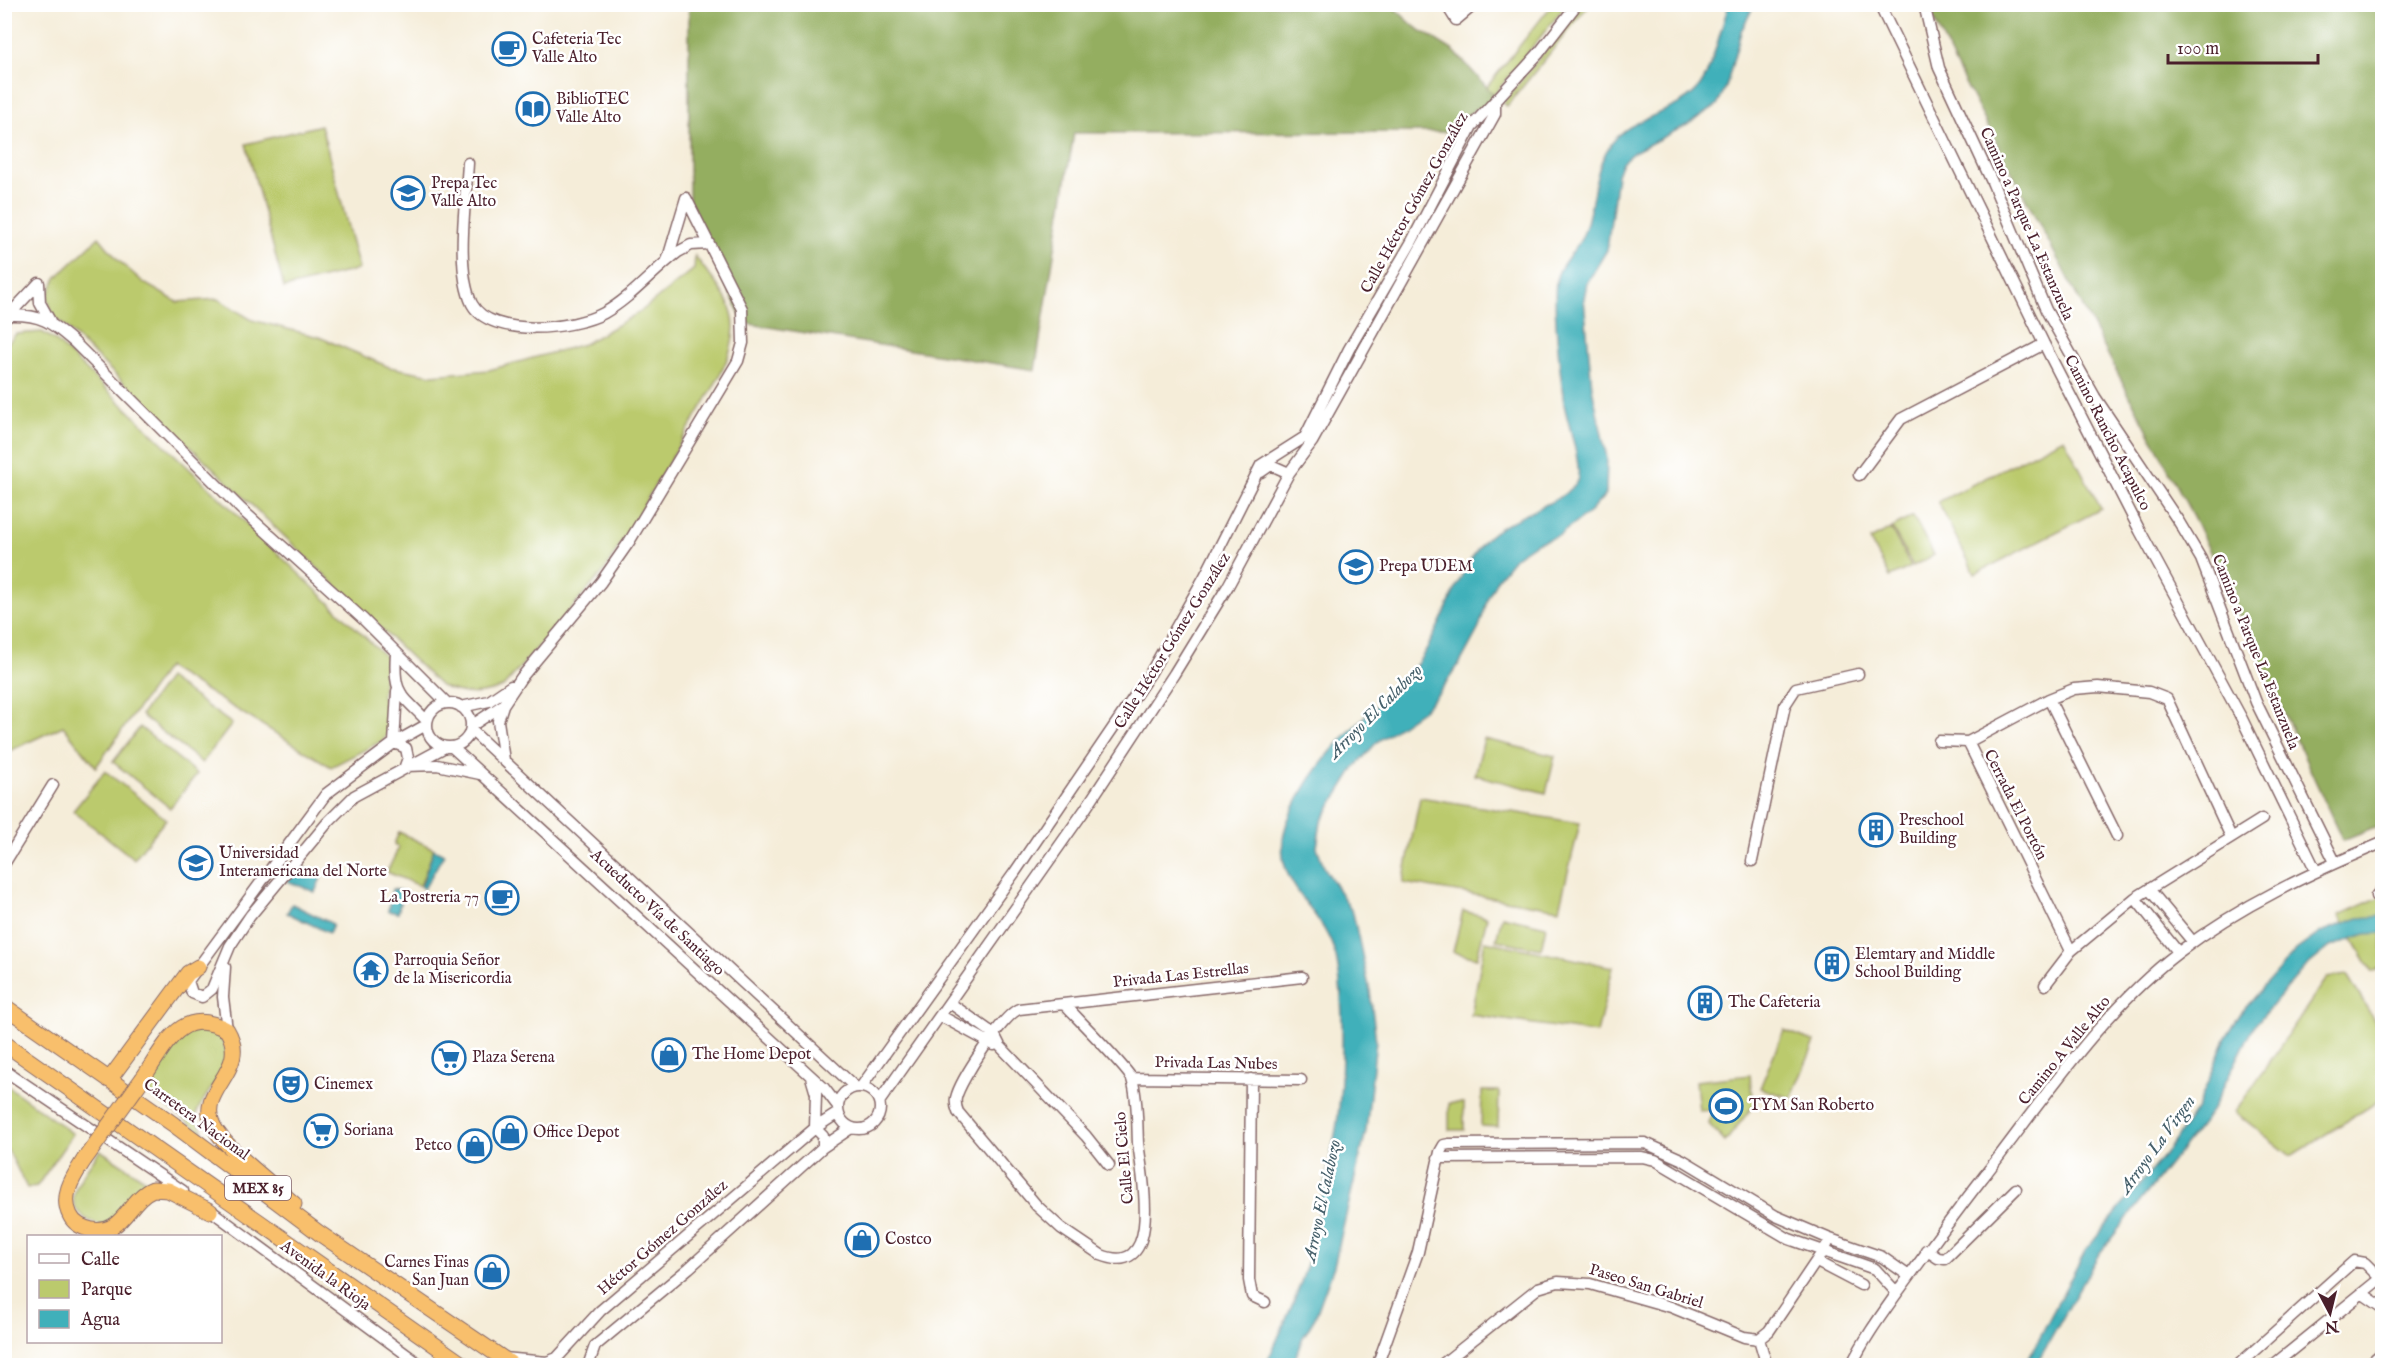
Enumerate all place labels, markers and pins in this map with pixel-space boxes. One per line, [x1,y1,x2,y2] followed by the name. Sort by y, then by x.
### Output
[531,30,621,68] place label: Cafeteria Tec Valle Alto
[491,31,527,67] cafe icon: Cafeteria Tec Valle Alto
[555,90,629,128] place label: BiblioTEC Valle Alto
[515,91,551,127] library icon: BiblioTEC Valle Alto
[430,174,497,212] place label: Prepa Tec Valle Alto
[390,175,426,211] school or university icon: Prepa Tec Valle Alto
[1338,549,1374,585] school or university icon: Prepa UDEM
[1379,557,1473,577] place label: Prepa UDEM
[1899,811,1965,849] place label: Preschool Building
[1858,812,1894,848] building icon: Preschool Building
[219,844,387,882] place label: Universidad Interamericana del Norte
[178,845,214,881] school or university icon: Universidad Interamericana del Norte
[484,880,520,916] cafe icon: La Postreria 77
[380,888,479,908] place label: La Postreria 77
[1855,945,1995,983] place label: Elemtary and Middle School Building
[1814,946,1850,982] building icon: Elemtary and Middle School Building
[394,951,512,989] place label: Parroquia Señor de la Misericordia
[353,952,389,988] temple icon: Parroquia Señor de la Misericordia
[1687,985,1723,1021] building icon: The Cafeteria
[1728,993,1820,1013] place label: The Cafeteria
[651,1037,687,1073] shop icon: The Home Depot
[431,1040,467,1076] supermarket icon: Plaza Serena
[692,1045,812,1065] place label: The Home Depot
[472,1048,555,1068] place label: Plaza Serena
[273,1067,309,1103] theatre icon: Cinemex
[314,1075,373,1095] place label: Cinemex
[1708,1088,1744,1124] sports icon: TYM San Roberto
[1749,1096,1874,1116] place label: TYM San Roberto
[303,1113,339,1149] supermarket icon: Soriana
[492,1115,528,1151] shop icon: Office Depot
[344,1121,393,1141] place label: Soriana
[533,1123,620,1143] place label: Office Depot
[457,1128,493,1164] shop icon: Petco
[415,1136,452,1156] place label: Petco
[844,1222,880,1258] shop icon: Costco
[885,1230,932,1250] place label: Costco
[384,1253,469,1291] place label: Carnes Finas San Juan
[474,1254,510,1290] shop icon: Carnes Finas San Juan

